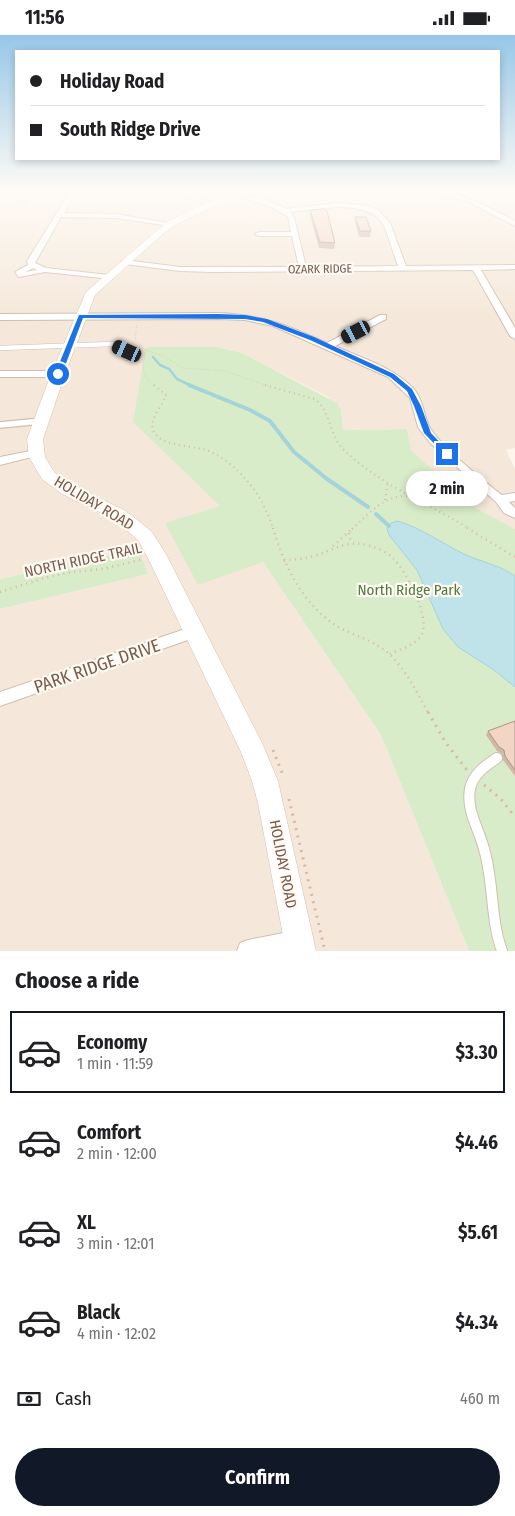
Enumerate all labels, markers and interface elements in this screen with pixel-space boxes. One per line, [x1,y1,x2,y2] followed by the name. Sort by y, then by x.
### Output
[25,6,65,29] text: 11:56
[60,70,164,93] text: Holiday Road
[60,118,201,141] text: South Ridge Drive
[288,261,353,277] street label: OZARK RIDGE
[339,319,372,345] car
[110,338,143,364] car
[47,363,69,385] route start
[436,443,458,465] route end
[406,471,488,507] callout: 2 min
[51,472,137,534] street label: HOLIDAY ROAD
[429,479,465,498] text: 2 min
[23,539,144,581] street label: NORTH RIDGE TRAIL
[358,581,460,599] park label: North Ridge Park
[31,634,163,698] street label: PARK RIDGE DRIVE
[266,818,300,910] street label: HOLIDAY ROAD
[15,967,139,994] text: Choose a ride
[17,1030,62,1075] icon: car
[77,1031,147,1054] text: Economy
[456,1041,498,1064] text: $3.30
[77,1054,153,1073] text: 1 min · 11:59
[17,1120,62,1165] icon: car
[77,1121,141,1144] text: Comfort
[455,1131,498,1154] text: $4.46
[77,1144,157,1163] text: 2 min · 12:00
[17,1210,62,1255] icon: car
[77,1211,96,1234] text: XL
[458,1221,498,1244] text: $5.61
[77,1234,155,1253] text: 3 min · 12:01
[17,1300,62,1345] icon: car
[77,1301,120,1324] text: Black
[455,1311,498,1334] text: $4.34
[77,1324,156,1343] text: 4 min · 12:02
[15,1385,43,1413] icon: cash
[55,1387,92,1410] text: Cash
[460,1389,500,1408] text: 460 m
[15,1448,500,1506] button: Confirm

